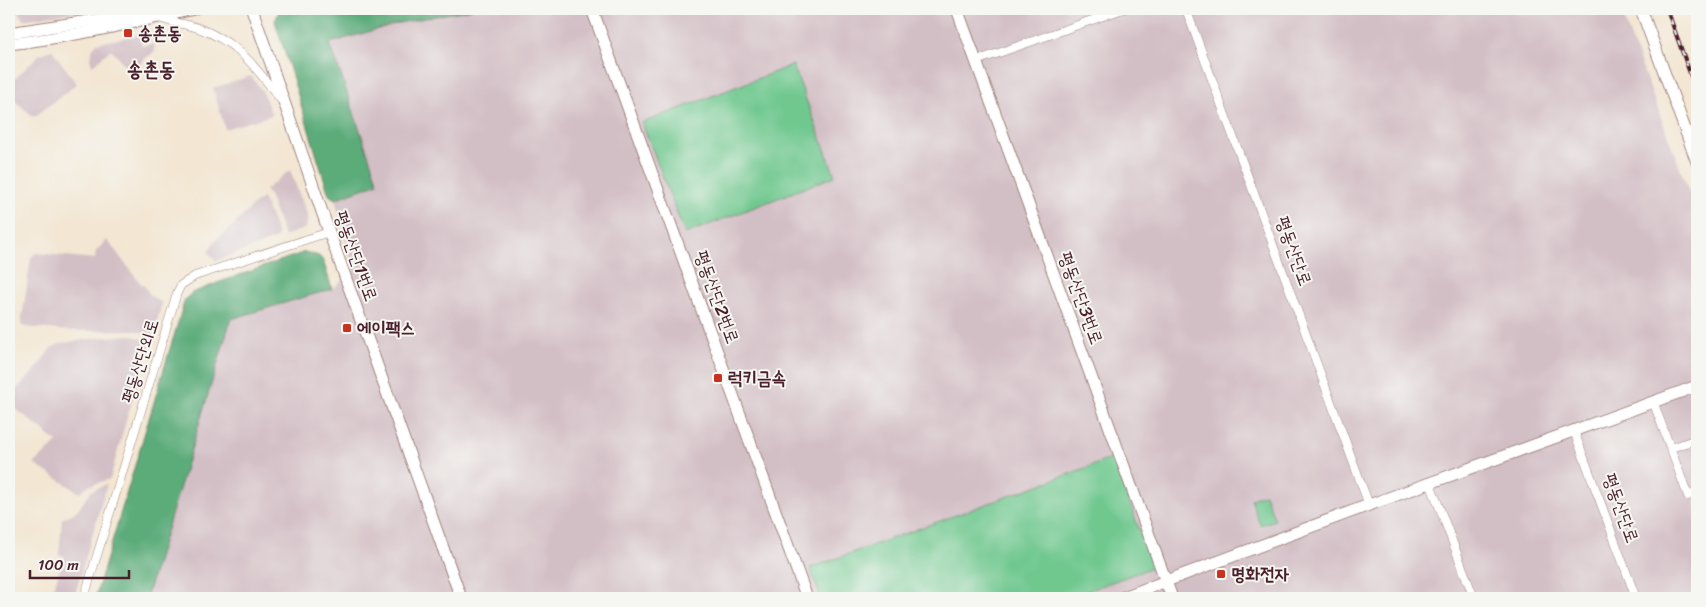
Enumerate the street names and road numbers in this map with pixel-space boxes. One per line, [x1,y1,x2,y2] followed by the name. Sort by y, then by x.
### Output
[325,206,387,306] street label: 평동산단1번로
[1267,212,1321,290] street label: 평동산단로
[685,246,749,348] street label: 평동산단2번로
[1049,247,1113,349] street label: 평동산단3번로
[112,315,168,407] street label: 평동산단외로
[1594,469,1648,547] street label: 평동산단로

